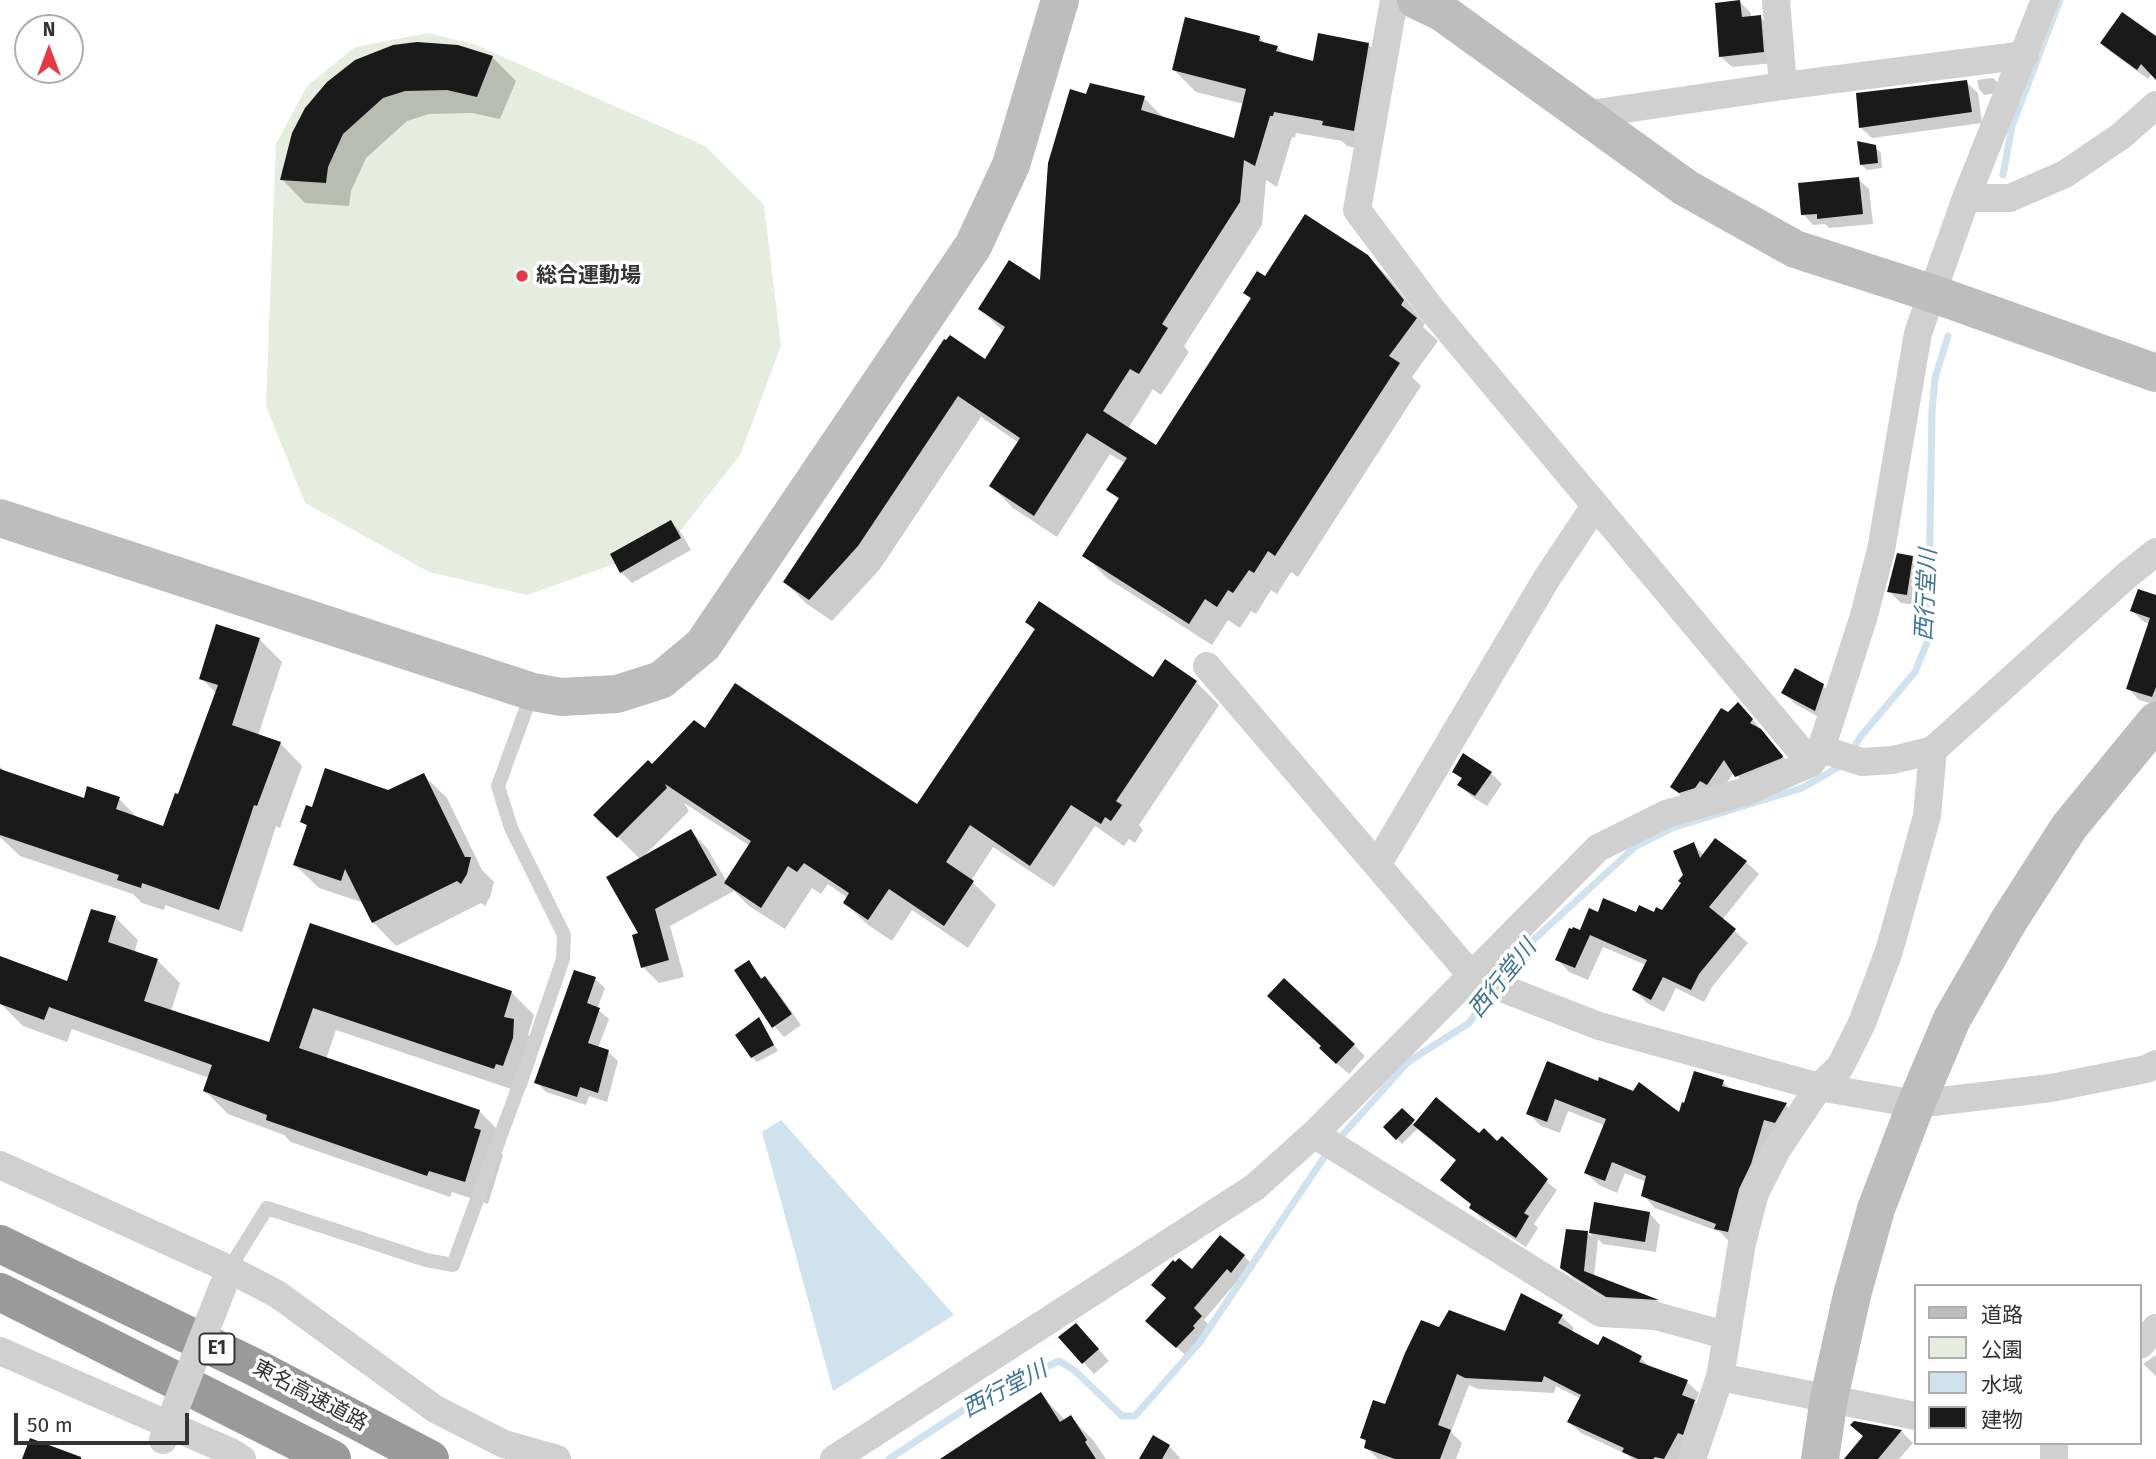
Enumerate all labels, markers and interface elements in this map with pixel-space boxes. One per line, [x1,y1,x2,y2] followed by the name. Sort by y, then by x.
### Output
[14,14,84,84] north arrow
[43,18,55,41] text: N
[536,263,641,289] place label: 総合運動場
[514,268,530,284] marker: 総合運動場
[1911,548,1943,642] water label: 西行堂川
[1463,935,1543,1023] water label: 西行堂川
[1914,1284,2142,1445] legend
[1981,1302,2023,1328] text: 道路
[200,1334,234,1364] road number: E1
[1981,1337,2023,1363] text: 公園
[248,1355,372,1437] street label: 東名高速道路
[958,1356,1052,1424] water label: 西行堂川
[1981,1372,2023,1398] text: 水域
[18,1400,192,1444] scale bar
[1981,1407,2023,1433] text: 建物
[27,1412,73,1438] text: 50 m

